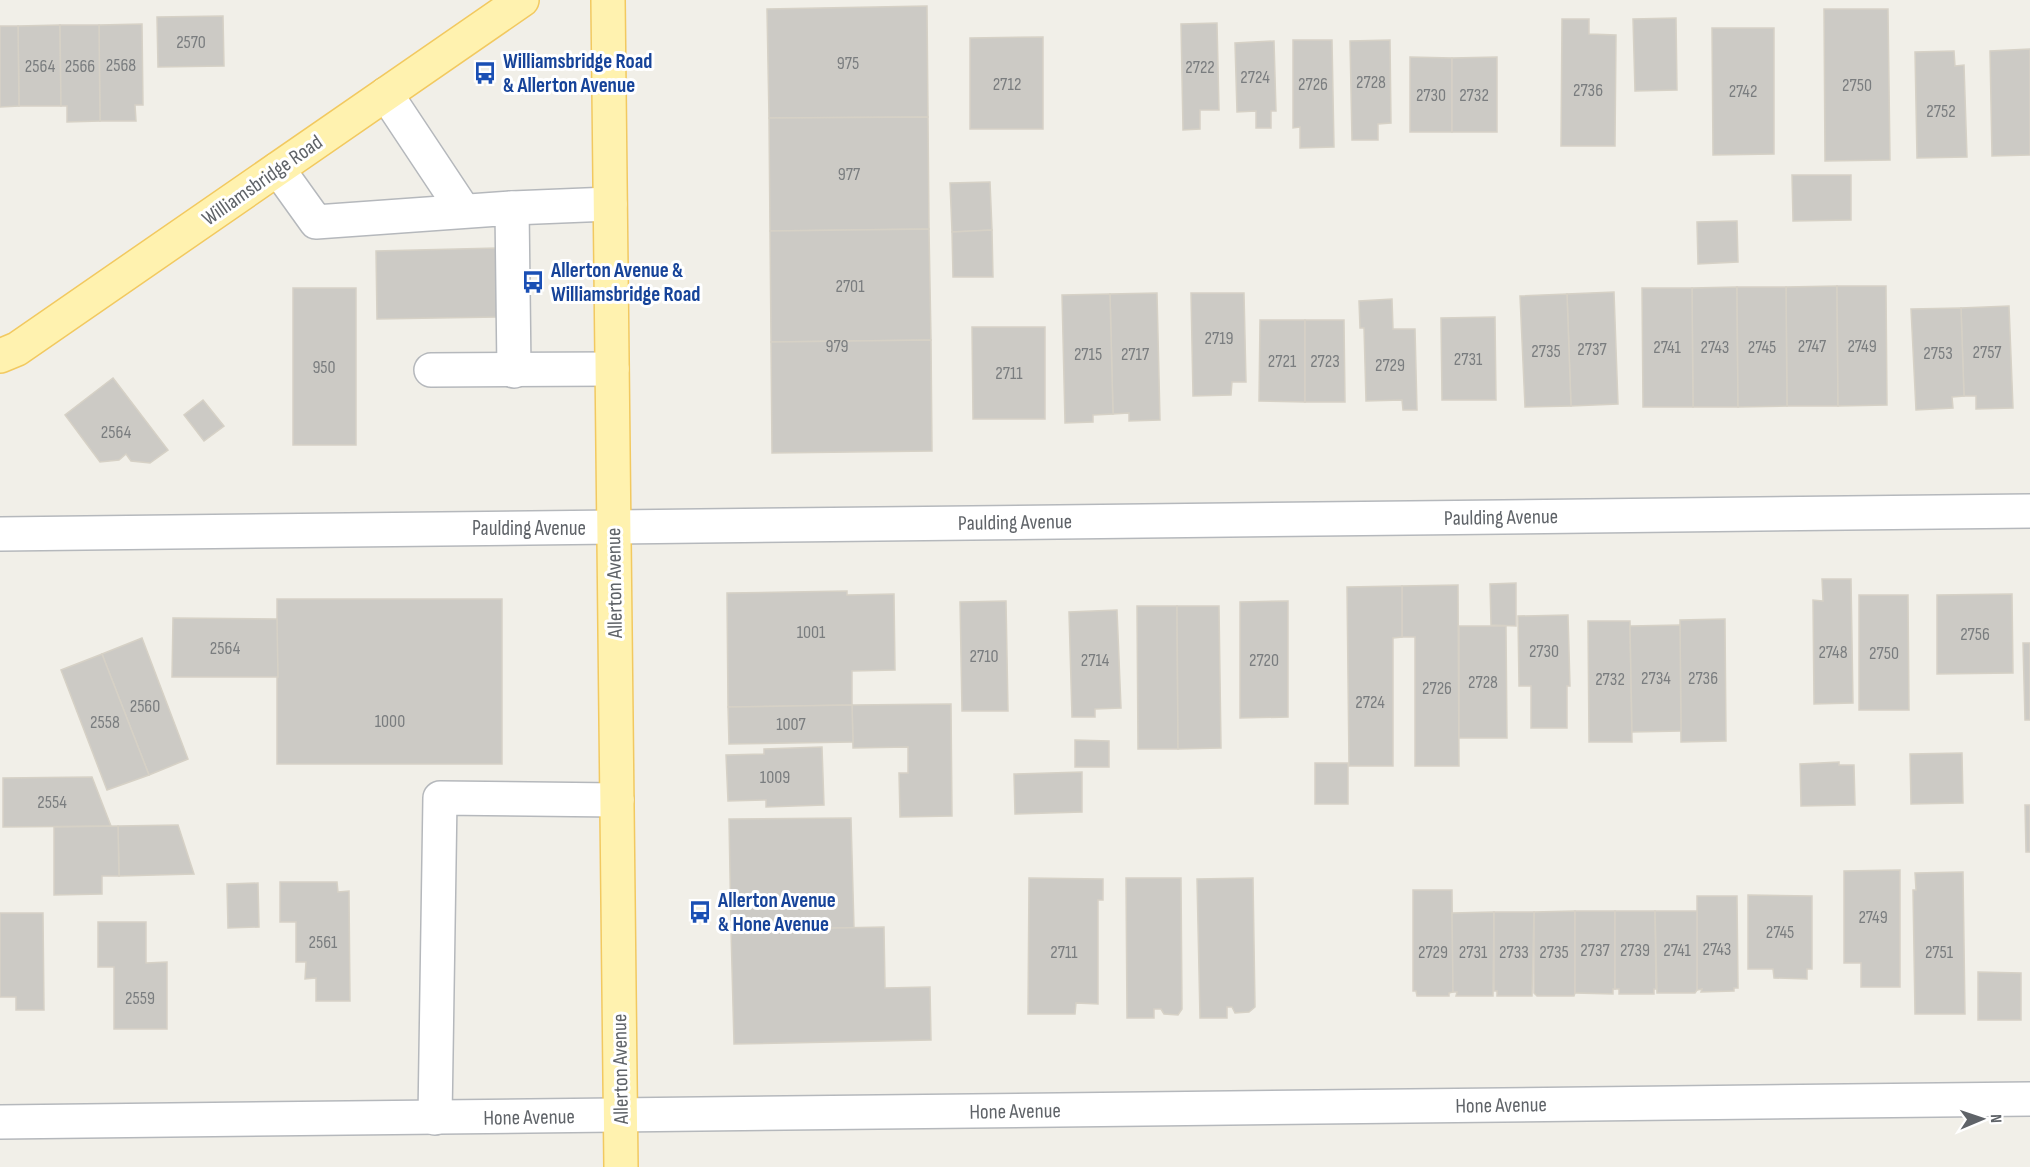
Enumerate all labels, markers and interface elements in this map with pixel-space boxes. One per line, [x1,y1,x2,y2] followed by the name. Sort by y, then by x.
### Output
[176,32,206,53] house number: 2570
[503,49,653,98] place label: Williamsbridge Road & Allerton Avenue
[837,53,859,74] house number: 975
[106,55,136,76] house number: 2568
[25,56,56,77] house number: 2564
[65,56,95,77] house number: 2566
[1185,57,1215,78] house number: 2722
[472,60,498,86] bus stop icon: Williamsbridge Road & Allerton Avenue
[1240,67,1270,88] house number: 2724
[1356,72,1386,93] house number: 2728
[993,74,1021,95] house number: 2712
[1298,74,1328,95] house number: 2726
[1842,75,1872,96] house number: 2750
[1573,80,1603,101] house number: 2736
[1729,81,1757,102] house number: 2742
[1416,85,1446,106] house number: 2730
[1459,85,1489,106] house number: 2732
[1926,101,1956,122] house number: 2752
[197,130,327,231] street label: Williamsbridge Road
[838,164,861,185] house number: 977
[550,258,701,307] place label: Allerton Avenue & Williamsbridge Road
[520,269,546,295] bus stop icon: Allerton Avenue & Williamsbridge Road
[836,276,865,297] house number: 2701
[1205,328,1234,349] house number: 2719
[825,336,849,357] house number: 979
[1798,336,1827,357] house number: 2747
[1847,336,1877,357] house number: 2749
[1653,337,1681,358] house number: 2741
[1701,337,1729,358] house number: 2743
[1748,337,1776,358] house number: 2745
[1577,339,1607,360] house number: 2737
[1531,341,1561,362] house number: 2735
[1973,342,2002,363] house number: 2757
[1923,343,1953,364] house number: 2753
[1074,344,1102,365] house number: 2715
[1121,344,1150,365] house number: 2717
[1454,349,1483,370] house number: 2731
[1268,351,1297,372] house number: 2721
[1310,351,1340,372] house number: 2723
[1375,355,1405,376] house number: 2729
[312,357,336,378] house number: 950
[995,363,1023,384] house number: 2711
[101,422,132,443] house number: 2564
[1444,504,1558,531] street label: Paulding Avenue
[958,509,1072,536] street label: Paulding Avenue
[472,516,586,541] street label: Paulding Avenue
[601,528,628,639] street label: Allerton Avenue
[797,622,826,643] house number: 1001
[1960,624,1990,645] house number: 2756
[210,638,241,659] house number: 2564
[1529,641,1559,662] house number: 2730
[1818,642,1848,663] house number: 2748
[1869,643,1899,664] house number: 2750
[969,646,999,667] house number: 2710
[1081,650,1110,671] house number: 2714
[1249,650,1279,671] house number: 2720
[1641,668,1671,689] house number: 2734
[1688,668,1718,689] house number: 2736
[1595,669,1625,690] house number: 2732
[1468,672,1498,693] house number: 2728
[1422,678,1452,699] house number: 2726
[1355,692,1385,713] house number: 2724
[130,696,160,717] house number: 2560
[375,711,405,732] house number: 1000
[90,712,120,733] house number: 2558
[776,714,807,735] house number: 1007
[760,767,790,788] house number: 1009
[37,792,67,813] house number: 2554
[717,888,836,937] place label: Allerton Avenue & Hone Avenue
[687,899,713,925] bus stop icon: Allerton Avenue & Hone Avenue
[1858,907,1888,928] house number: 2749
[1766,922,1794,943] house number: 2745
[309,932,338,953] house number: 2561
[1703,939,1731,960] house number: 2743
[1580,940,1610,961] house number: 2737
[1620,940,1650,961] house number: 2739
[1663,940,1691,961] house number: 2741
[1050,942,1078,963] house number: 2711
[1418,942,1448,963] house number: 2729
[1459,942,1488,963] house number: 2731
[1499,942,1529,963] house number: 2733
[1539,942,1569,963] house number: 2735
[1925,942,1954,963] house number: 2751
[125,988,155,1009] house number: 2559
[607,1014,634,1125] street label: Allerton Avenue
[1952,1089,2012,1149] north arrow
[1455,1092,1547,1119] street label: Hone Avenue
[969,1098,1061,1125] street label: Hone Avenue
[483,1104,575,1131] street label: Hone Avenue
[1986,1114,2005,1123] text: N

